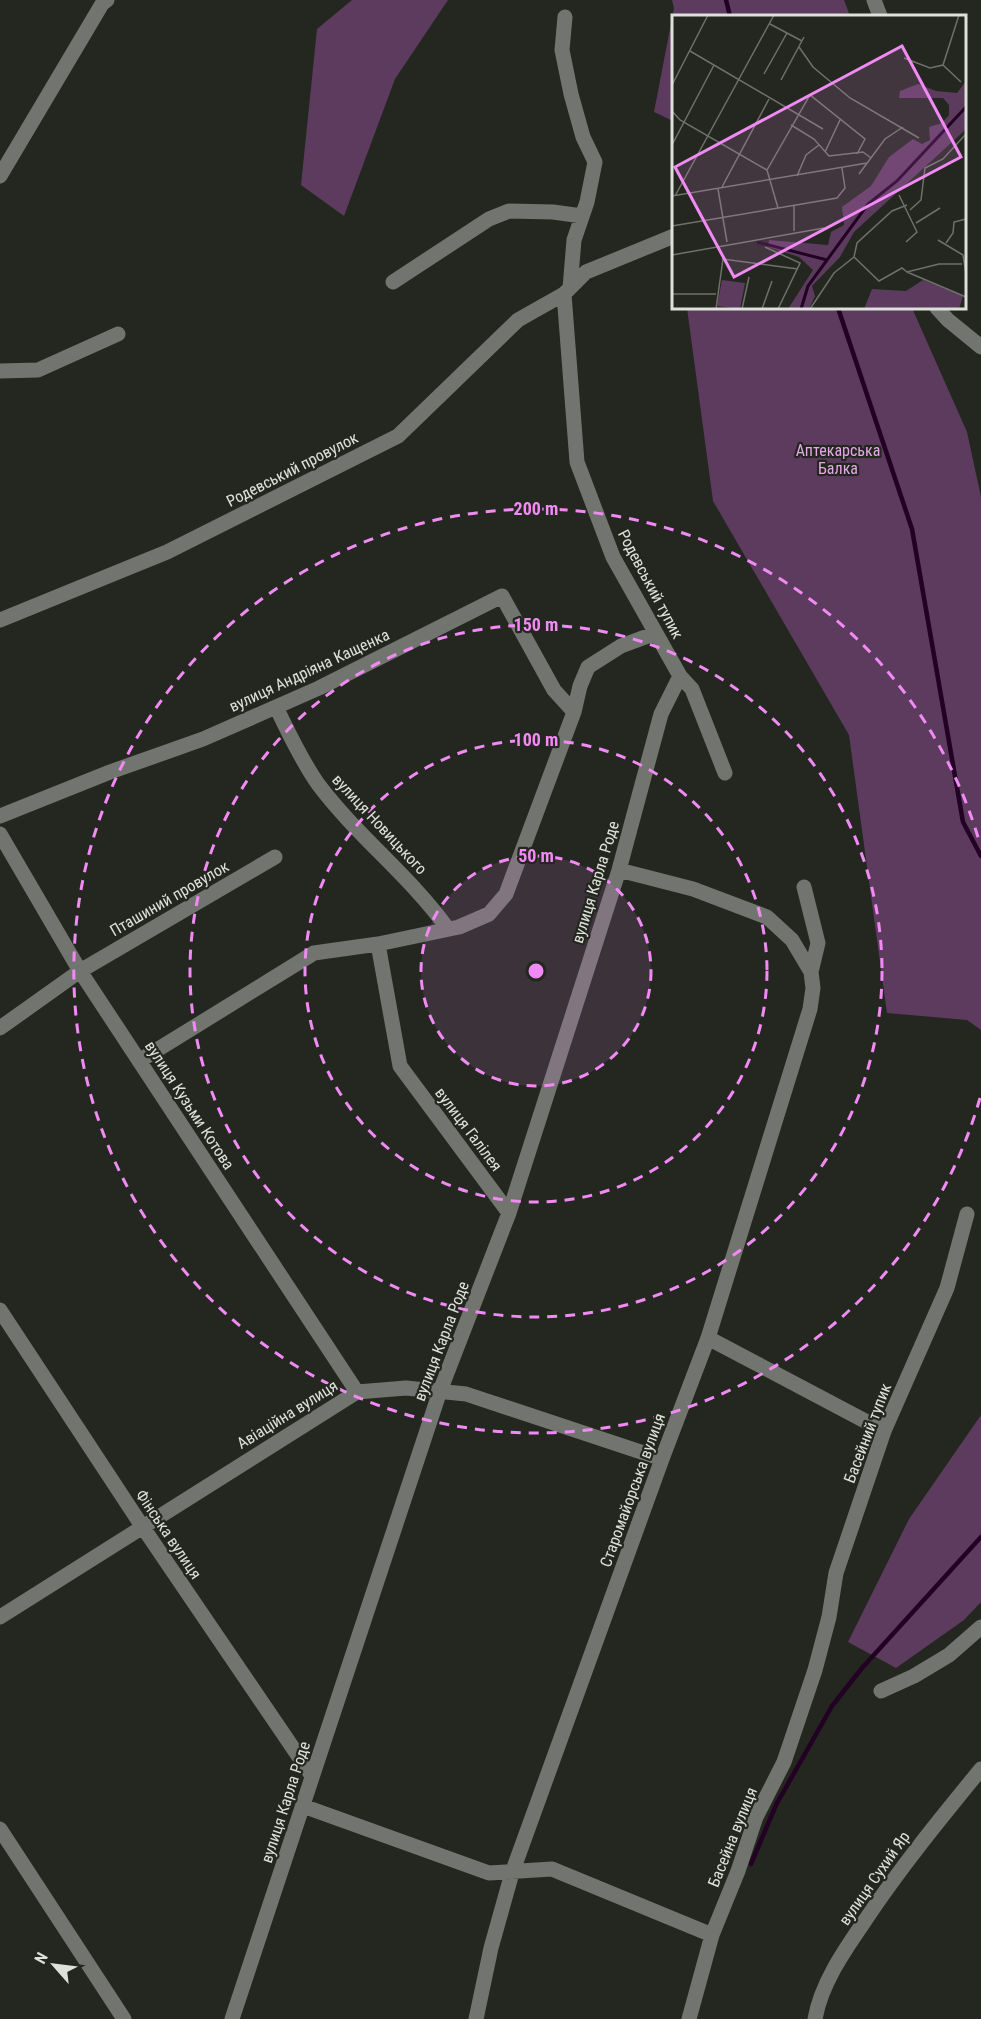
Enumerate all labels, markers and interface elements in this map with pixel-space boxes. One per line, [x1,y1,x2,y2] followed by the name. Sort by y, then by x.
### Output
[672,15,966,309] inset map
[223,428,362,511] street label: Родевський провулок
[796,441,880,478] park label: Аптекарська Балка
[514,498,558,519] text: 200 m
[614,527,687,642] street label: Родевський тупик
[514,614,558,635] text: 150 m
[226,625,392,716] street label: вулиця Андріяна Кащенка
[514,729,558,750] text: 100 m
[328,770,431,878] street label: вулиця Новицького
[568,819,623,946] street label: вулиця Карла Роде
[518,845,554,866] text: 50 m
[106,857,232,940] street label: Пташиний провулок
[526,961,546,981] centre of rings
[141,1037,238,1173] street label: вулиця Кузьми Котова
[431,1084,506,1175] street label: вулиця Галілея
[410,1279,473,1404] street label: вулиця Карла Роде
[233,1376,341,1453] street label: Авіаційна вулиця
[840,1380,895,1486] street label: Басейний тупик
[596,1411,669,1570] street label: Старомайорська вулиця
[132,1486,205,1583] street label: Фінська вулиця
[257,1739,314,1865] street label: вулиця Карла Роде
[704,1785,761,1890] street label: Басейна вулиця
[835,1828,914,1929] street label: вулиця Сухий Яр
[24,1935,84,1995] north arrow
[31,1949,52,1967] text: N

